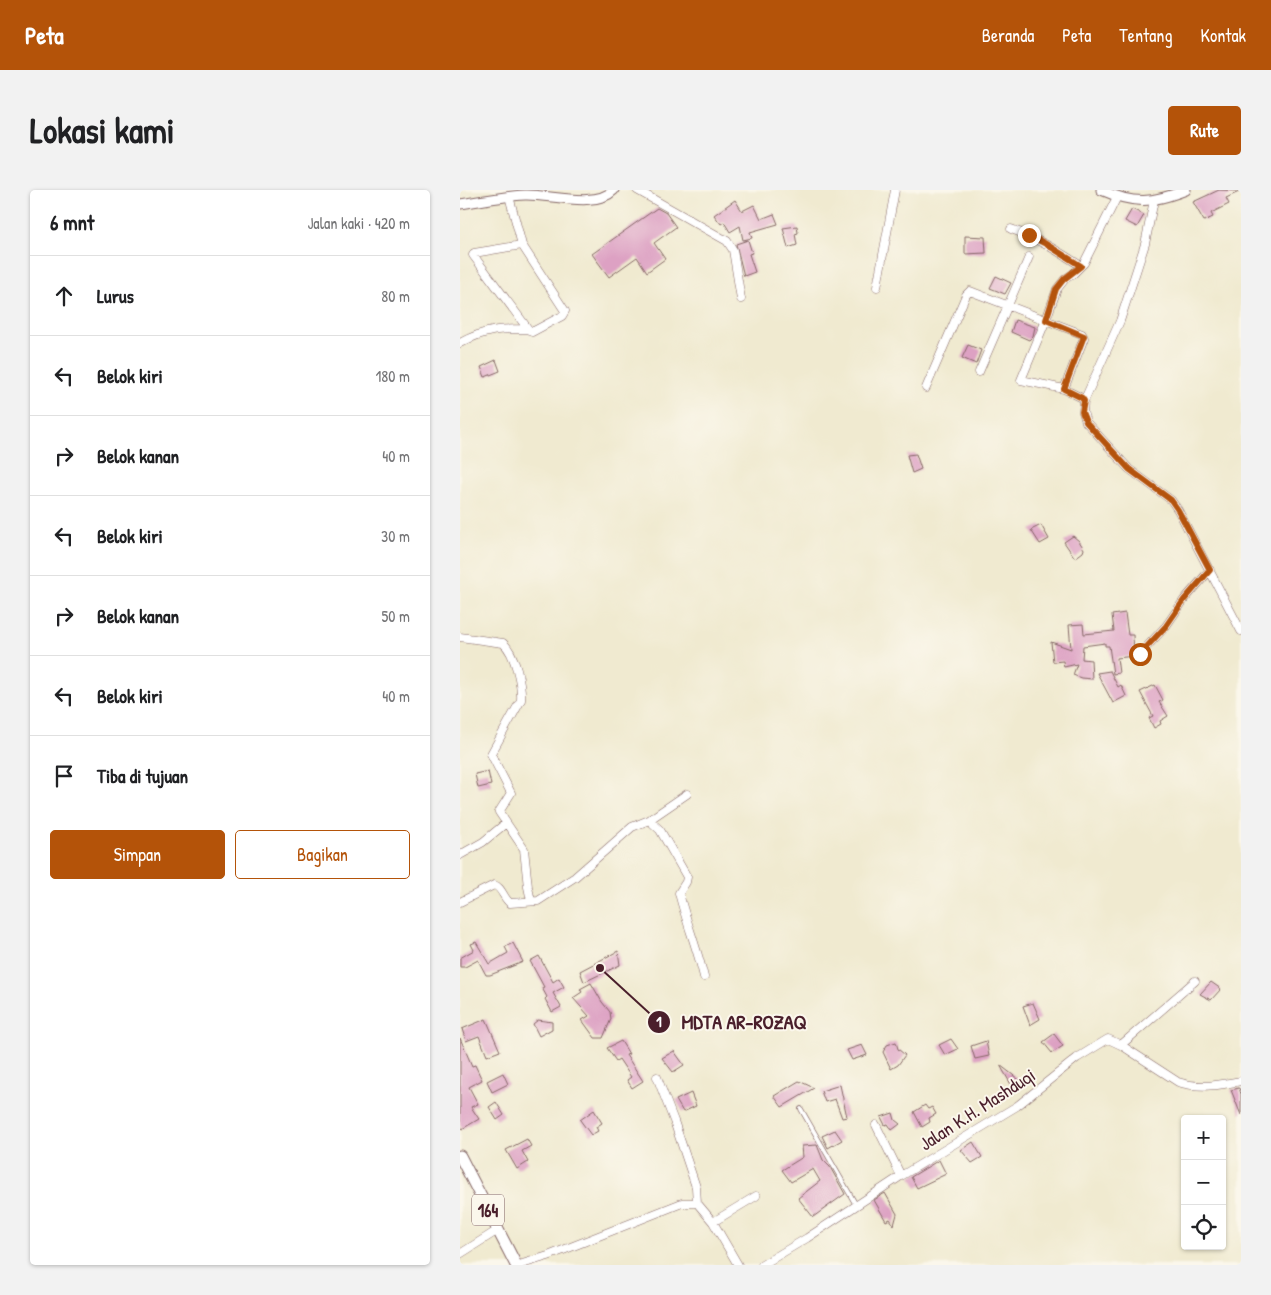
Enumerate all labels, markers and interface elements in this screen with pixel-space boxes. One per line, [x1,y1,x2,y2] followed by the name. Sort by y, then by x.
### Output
[25,19,64,51] text: Peta
[982,23,1034,48] text: Beranda
[1062,23,1091,48] text: Peta
[1119,23,1172,48] text: Tentang
[1200,23,1246,48] text: Kontak
[1168,106,1241,155] button: Rute
[30,107,175,154] text: Lokasi kami
[50,208,94,237] text: 6 mnt
[307,212,410,234] text: Jalan kaki · 420 m
[1018,224,1041,247] route end
[50,282,78,310] icon: ahead
[97,283,134,309] text: Lurus
[381,285,410,307] text: 80 m
[50,362,78,390] icon: left
[97,363,163,389] text: Belok kiri
[376,365,410,387] text: 180 m
[50,442,78,470] icon: right
[97,443,179,469] text: Belok kanan
[382,445,410,467] text: 40 m
[50,522,78,550] icon: left
[97,523,163,549] text: Belok kiri
[381,525,410,547] text: 30 m
[50,602,78,630] icon: right
[97,603,179,629] text: Belok kanan
[382,605,410,627] text: 50 m
[1129,643,1152,666] route start
[50,682,78,710] icon: left
[97,683,163,709] text: Belok kiri
[382,685,410,707] text: 40 m
[50,762,78,790] icon: arrive
[97,763,188,789] text: Tiba di tujuan
[50,830,225,879] button: Simpan
[235,830,410,879] button: Bagikan
[646,1005,816,1040] callout: MDTA AR-ROZAQ
[681,1008,807,1035] text: MDTA AR-ROZAQ
[656,1011,662,1032] text: 1
[914,1062,1040,1156] street label: Jalan K.H. Mashduqi
[1181,1115,1226,1250] map controls
[1181,1115,1226,1160] button: +
[1181,1160,1226,1205] button: −
[472,1194,504,1226] road number: 164
[1181,1205,1226,1250] button: locate

